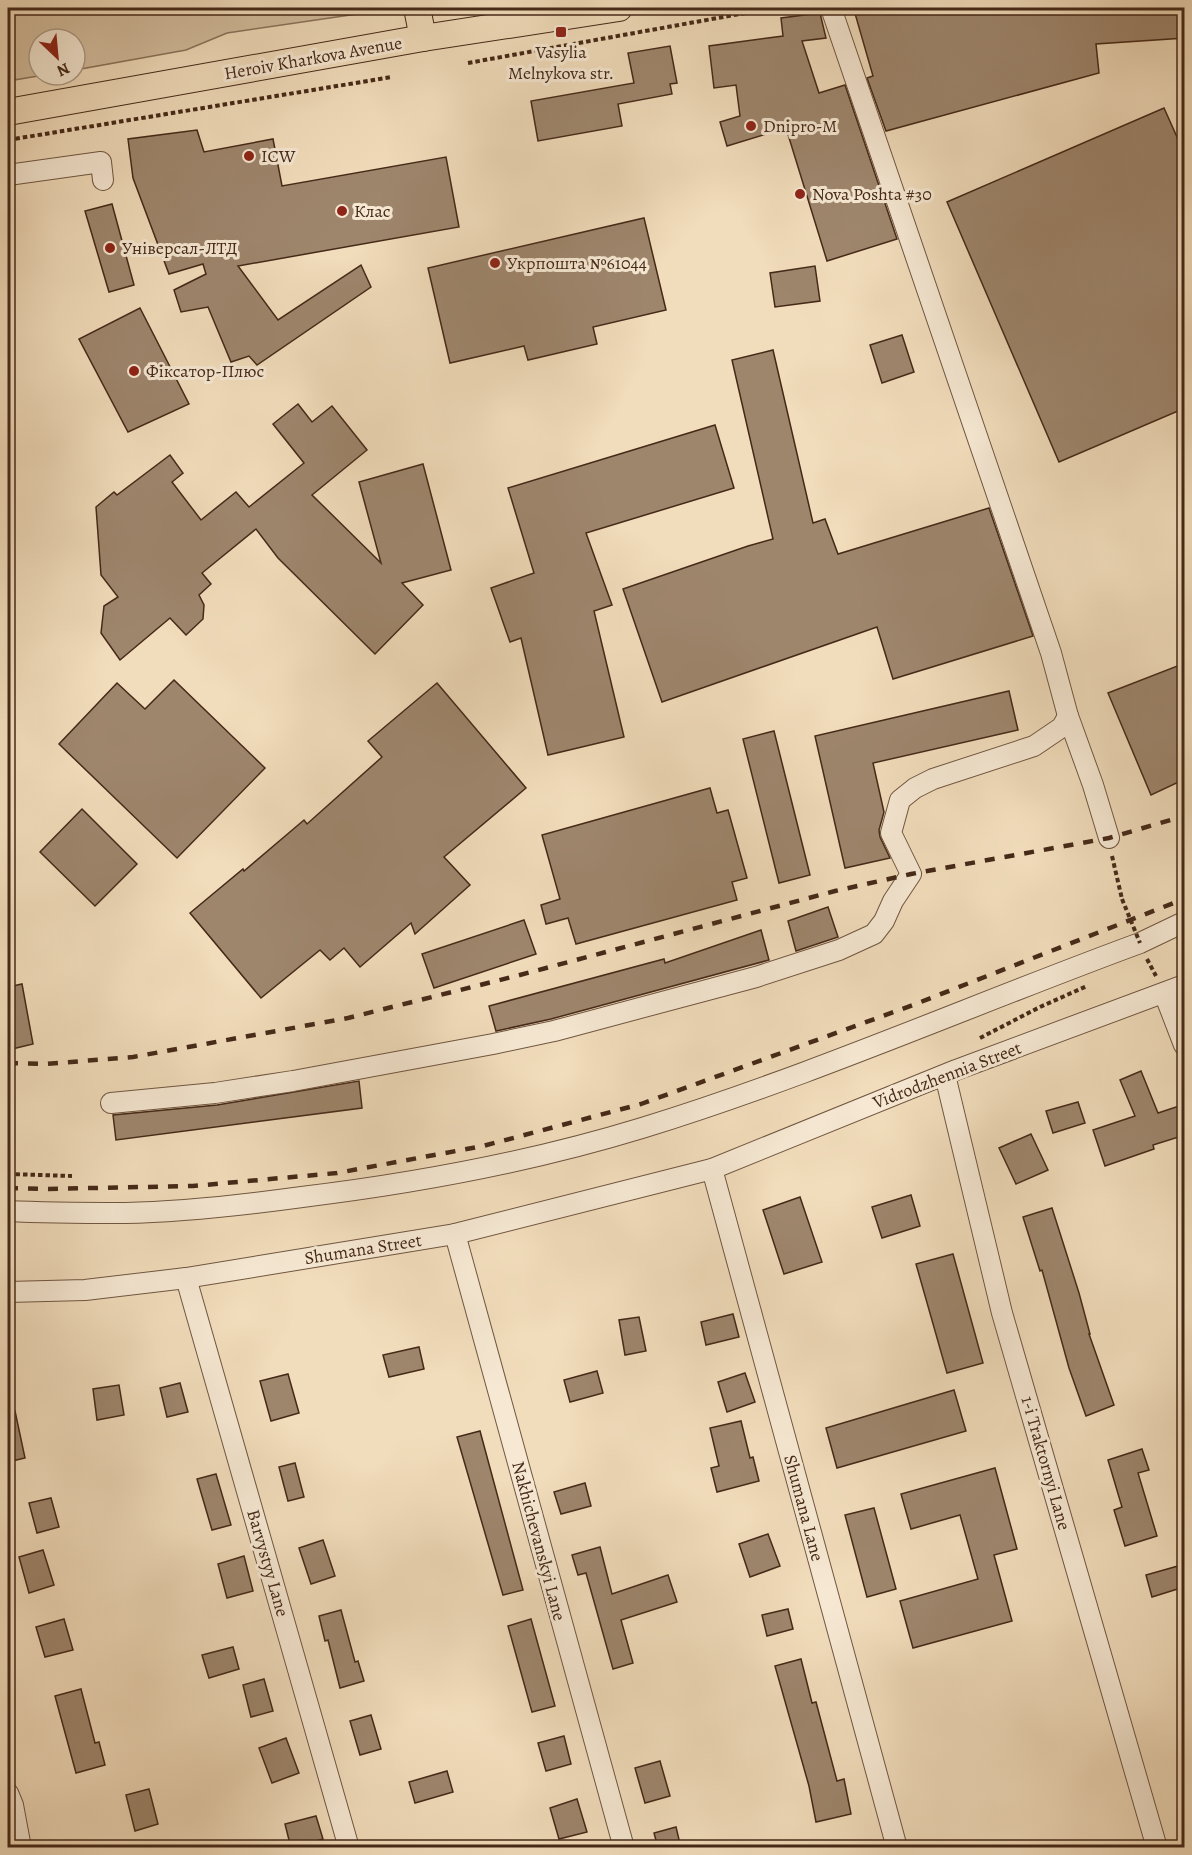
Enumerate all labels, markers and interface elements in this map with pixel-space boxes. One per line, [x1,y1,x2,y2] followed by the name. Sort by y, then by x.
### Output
[554,25,568,39] marker: Vasylia Melnykova str.
[27,27,87,87] north arrow
[222,31,404,85] street label: Heroiv Kharkova Avenue
[508,40,614,85] place label: Vasylia Melnykova str.
[53,57,73,82] text: N
[763,114,837,138] place label: Dnipro-M
[744,119,758,133] marker: Dnipro-M
[261,144,296,168] place label: ICW
[242,149,256,163] marker: ICW
[812,182,932,206] place label: Nova Poshta #30
[793,187,807,201] marker: Nova Poshta #30
[354,199,391,223] place label: Клас
[335,204,349,218] marker: Клас
[122,236,238,260] place label: Універсал-ЛТД
[103,241,117,255] marker: Універсал-ЛТД
[507,251,647,275] place label: Укрпошта №61044
[488,256,502,270] marker: Укрпошта №61044
[146,359,264,383] place label: Фіксатор-Плюс
[127,364,141,378] marker: Фіксатор-Плюс
[868,1036,1025,1115] street label: Vidrodzhennia Street
[303,1228,423,1270] street label: Shumana Street
[1015,1393,1077,1533] street label: 1-i Traktornyi Lane
[778,1452,830,1564] street label: Shumana Lane
[506,1459,572,1623] street label: Nakhichevanskyi Lane
[241,1507,295,1619] street label: Barvystyy Lane

